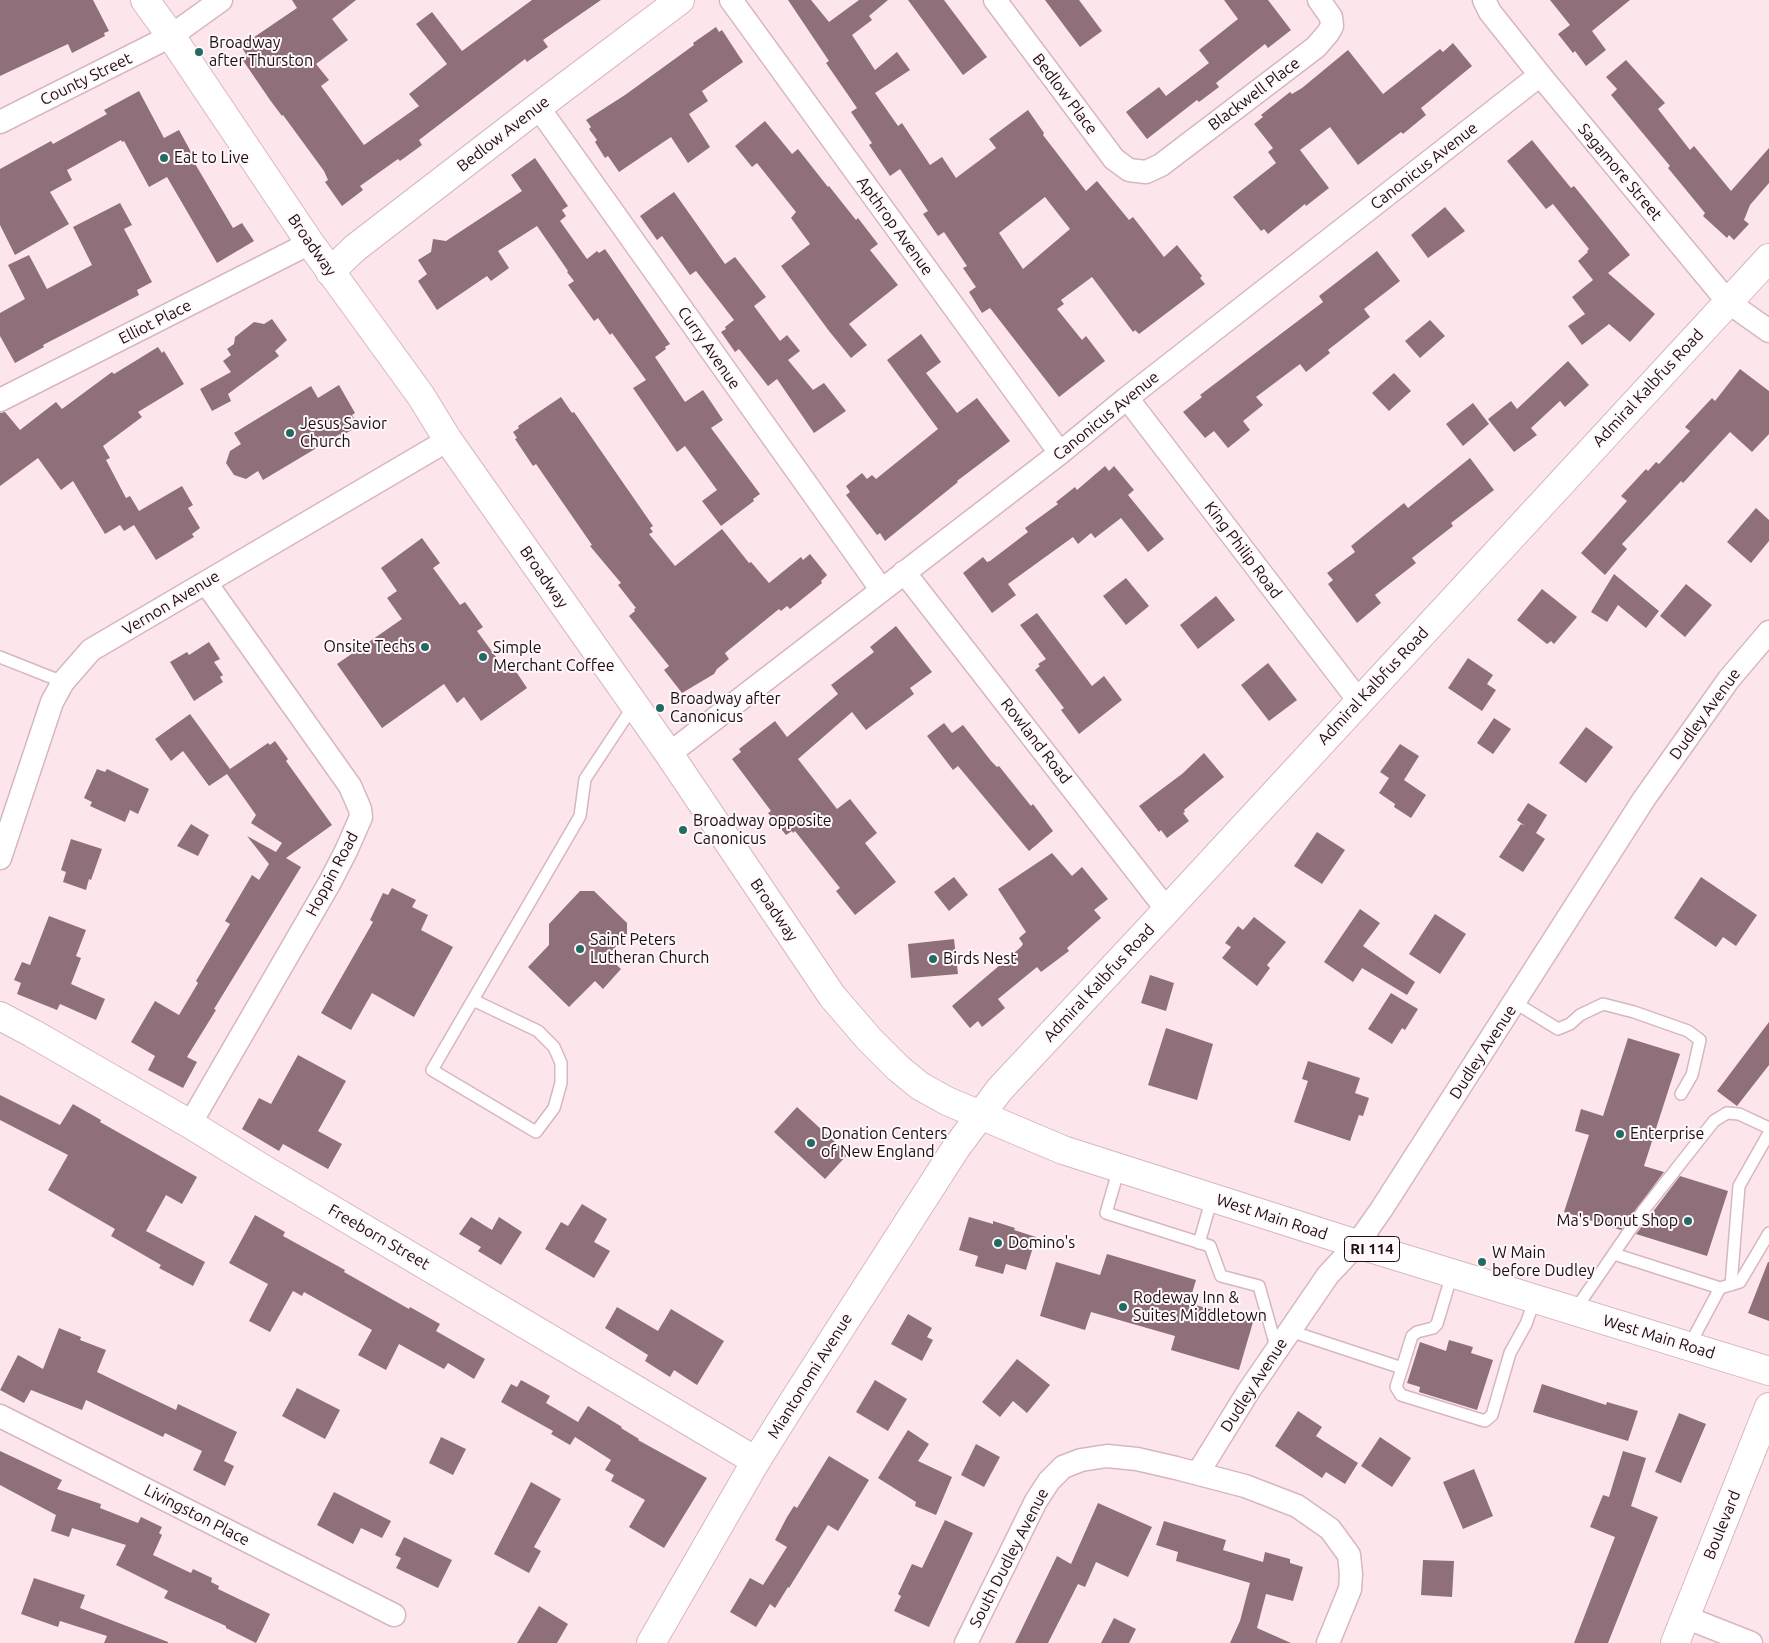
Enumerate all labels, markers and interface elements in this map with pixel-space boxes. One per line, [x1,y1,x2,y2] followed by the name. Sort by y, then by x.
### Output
[209,33,313,71] place label: Broadway after Thurston
[193,46,205,58] marker: Broadway after Thurston
[37,49,135,109] street label: County Street
[1028,50,1102,138] street label: Bedlow Place
[1204,53,1304,135] street label: Blackwell Place
[453,92,553,176] street label: Bedlow Avenue
[1367,118,1481,214] street label: Canonicus Avenue
[1574,120,1666,224] street label: Sagamore Street
[174,148,249,168] place label: Eat to Live
[158,152,170,164] marker: Eat to Live
[853,173,937,279] street label: Apthrop Avenue
[284,210,340,280] street label: Broadway
[116,296,194,348] street label: Elliot Place
[673,303,745,393] street label: Curry Avenue
[1589,325,1707,451] street label: Admiral Kalbfus Road
[1049,367,1163,465] street label: Canonicus Avenue
[300,414,387,452] place label: Jesus Savior Church
[284,427,296,439] marker: Jesus Savior Church
[1200,498,1286,602] street label: King Philip Road
[516,542,572,612] street label: Broadway
[119,567,223,639] street label: Vernon Avenue
[1314,623,1432,749] street label: Admiral Kalbfus Road
[323,637,415,657] place label: Onsite Techs
[493,638,615,676] place label: Simple Merchant Coffee
[419,641,431,653] marker: Onsite Techs
[477,651,489,663] marker: Simple Merchant Coffee
[1665,665,1745,763] street label: Dudley Avenue
[670,689,781,727] place label: Broadway after Canonicus
[997,694,1075,788] street label: Rowland Road
[654,702,666,714] marker: Broadway after Canonicus
[693,811,831,849] place label: Broadway opposite Canonicus
[677,824,689,836] marker: Broadway opposite Canonicus
[302,829,362,919] street label: Hoppin Road
[746,875,802,945] street label: Broadway
[1040,920,1158,1046] street label: Admiral Kalbfus Road
[590,930,709,968] place label: Saint Peters Lutheran Church
[574,943,586,955] marker: Saint Peters Lutheran Church
[943,949,1017,969] place label: Birds Nest
[927,953,939,965] marker: Birds Nest
[1446,1001,1520,1103] street label: Dudley Avenue
[821,1124,947,1162] place label: Donation Centers of New England
[1630,1124,1704,1144] place label: Enterprise
[1614,1128,1626,1140] marker: Enterprise
[805,1137,817,1149] marker: Donation Centers of New England
[1214,1190,1330,1244] street label: West Main Road
[325,1200,433,1274] street label: Freeborn Street
[1557,1211,1678,1231] place label: Ma's Donut Shop
[1682,1215,1694,1227] marker: Ma's Donut Shop
[1008,1233,1075,1253] place label: Domino's
[1344,1236,1400,1262] road number: RI 114
[992,1237,1004,1249] marker: Domino's
[1492,1243,1595,1281] place label: W Main before Dudley
[1476,1256,1488,1268] marker: W Main before Dudley
[1133,1288,1267,1326] place label: Rodeway Inn & Suites Middletown
[1117,1301,1129,1313] marker: Rodeway Inn & Suites Middletown
[764,1310,856,1442] street label: Miantonomi Avenue
[1601,1311,1717,1363] street label: West Main Road
[1217,1334,1291,1436] street label: Dudley Avenue
[141,1480,253,1550] street label: Livingston Place
[965,1485,1053,1631] street label: South Dudley Avenue
[1699,1488,1745,1562] street label: Boulevard

